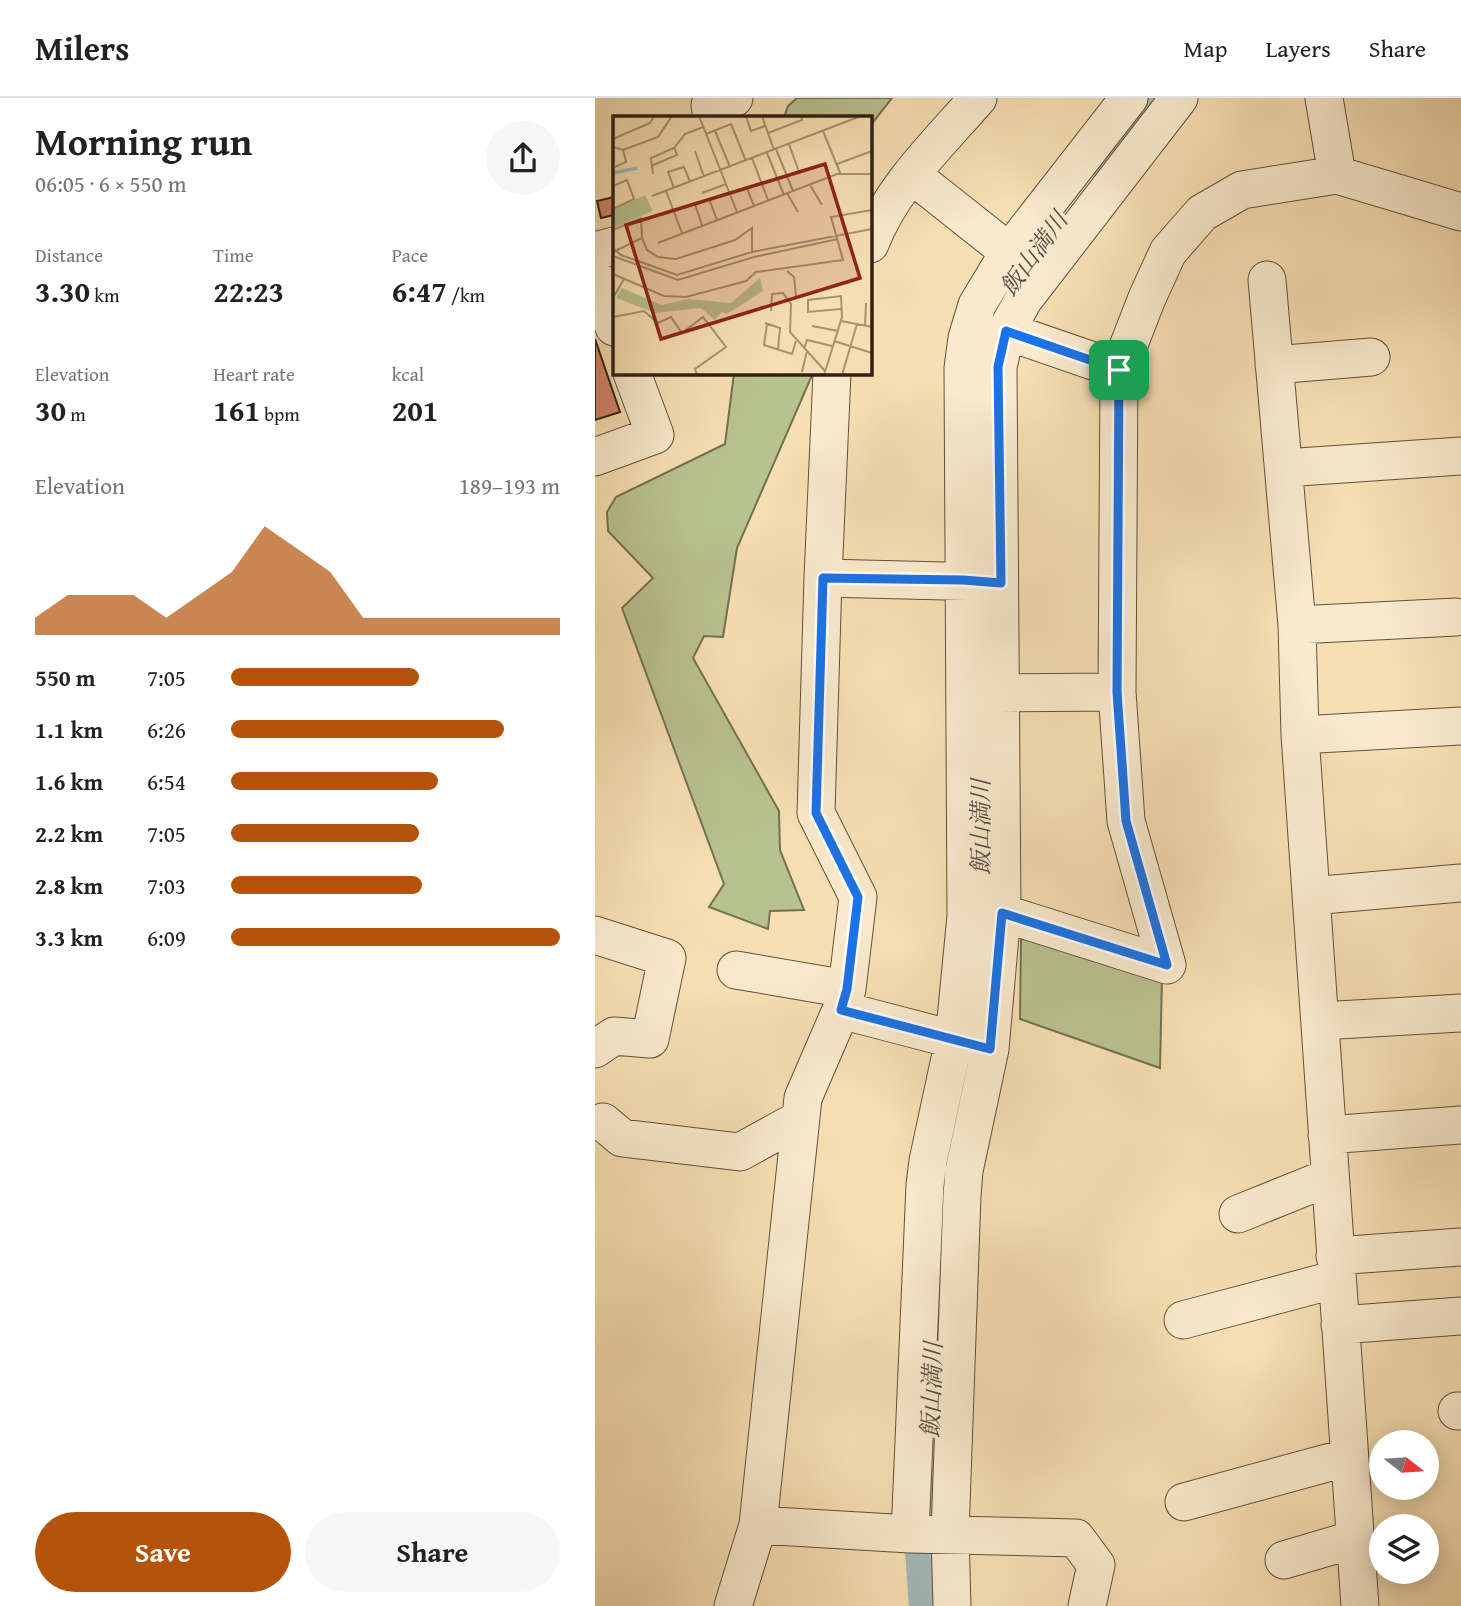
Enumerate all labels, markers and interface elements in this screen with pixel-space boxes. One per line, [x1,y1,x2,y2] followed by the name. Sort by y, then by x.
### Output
[35,24,129,72] text: Milers
[1184,31,1227,66] text: Map
[1265,31,1331,66] text: Layers
[1369,31,1426,66] text: Share
[35,113,252,169] text: Morning run
[613,116,871,374] inset map
[486,121,560,195] button: share
[35,167,187,200] text: 06:05 · 6 × 550 m
[991,202,1078,303] water label: 飯山満川
[35,241,103,269] text: Distance
[213,241,254,269] text: Time
[392,241,428,269] text: Pace
[35,269,90,313] text: 3.30
[213,269,284,313] text: 22:23
[392,269,447,313] text: 6:47
[90,281,119,309] text: km
[447,281,485,309] text: /km
[1089,340,1149,400] pin
[1100,351,1138,389] icon: arrive
[35,360,109,388] text: Elevation
[213,360,295,388] text: Heart rate
[392,360,424,388] text: kcal
[35,388,66,432] text: 30
[213,388,260,432] text: 161
[392,388,438,432] text: 201
[66,400,86,428] text: m
[260,400,300,428] text: bpm
[35,469,125,502] text: Elevation
[459,469,560,502] text: 189–193 m
[35,661,96,694] text: 550 m
[147,661,186,694] text: 7:05
[35,713,103,746] text: 1.1 km
[147,713,186,746] text: 6:26
[35,765,103,798] text: 1.6 km
[147,765,186,798] text: 6:54
[963,776,998,875] water label: 飯山満川
[35,817,103,850] text: 2.2 km
[147,817,186,850] text: 7:05
[35,869,103,902] text: 2.8 km
[147,869,186,902] text: 7:03
[35,921,103,954] text: 3.3 km
[147,921,186,954] text: 6:09
[912,1338,951,1439] water label: 飯山満川
[1369,1430,1439,1500] north arrow
[1369,1430,1439,1584] map controls
[35,1512,291,1592] button: Save
[305,1512,560,1592] button: Share
[1369,1514,1439,1584] button: layers

